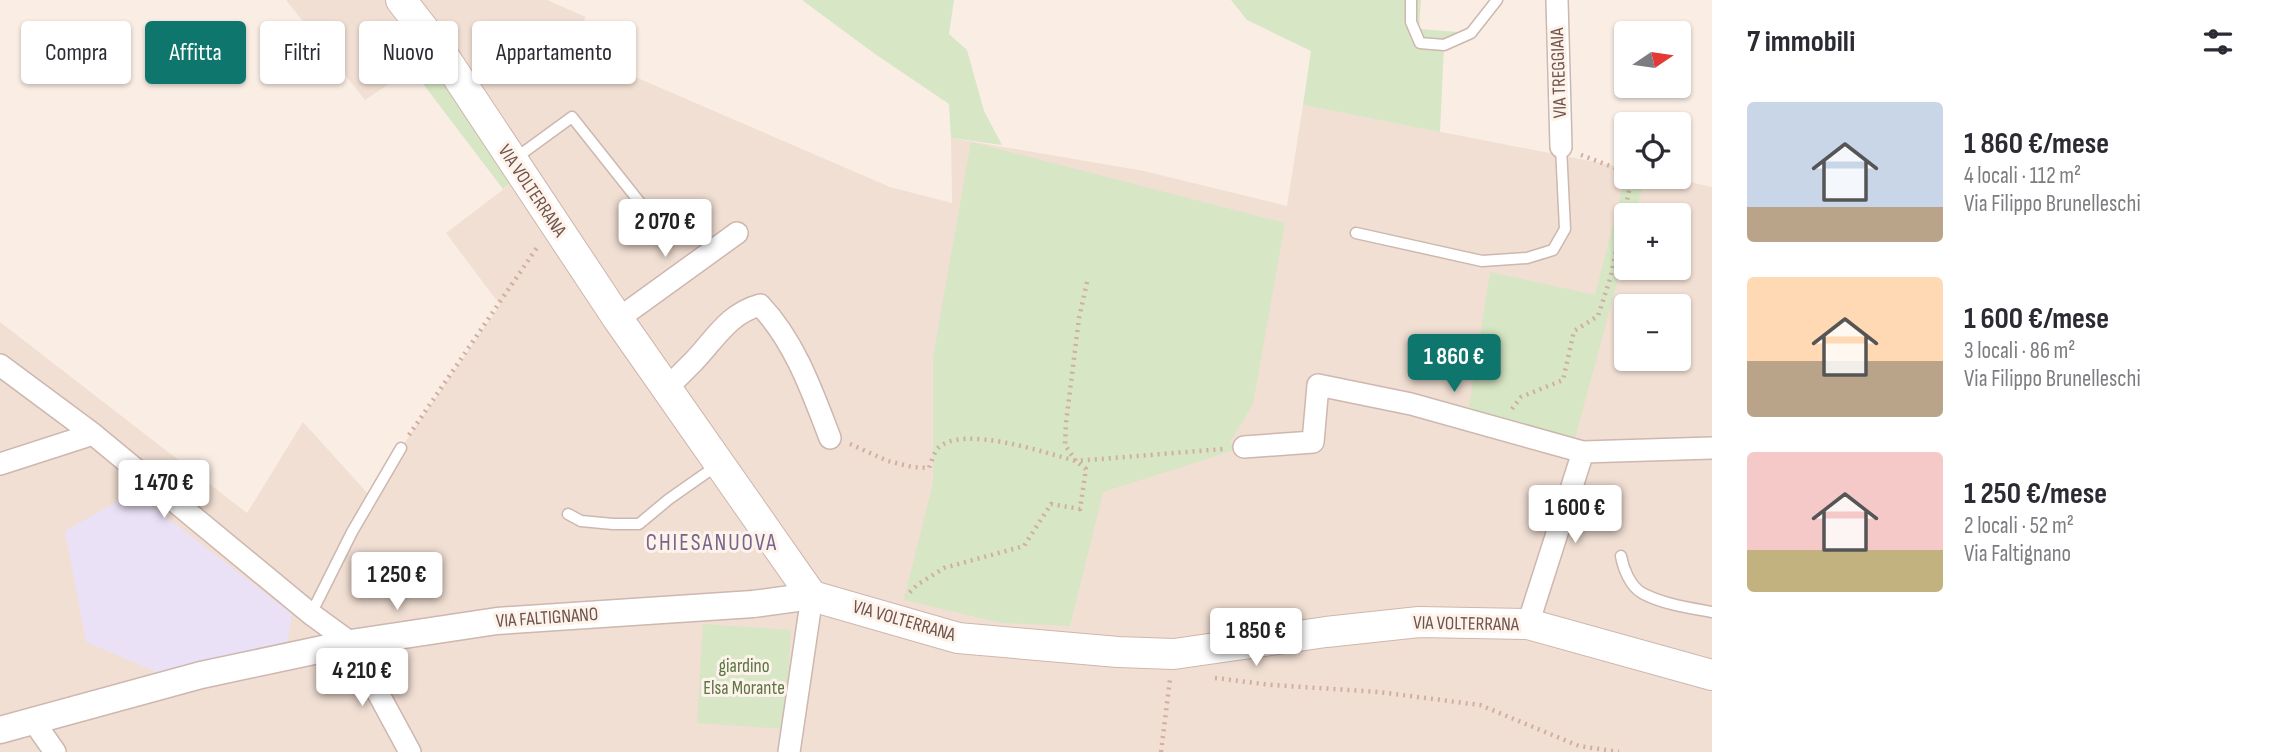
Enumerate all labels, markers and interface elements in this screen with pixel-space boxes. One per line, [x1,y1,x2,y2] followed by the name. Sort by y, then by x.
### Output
[21,21,131,84] chip: Compra
[145,21,246,84] chip: Affitta
[260,21,345,84] chip: Filtri
[359,21,458,84] chip: Nuovo
[472,21,636,84] chip: Appartamento
[1614,21,1690,98] north arrow
[1614,21,1691,371] map controls
[2199,23,2237,61] icon: filters
[1747,24,1855,60] text: 7 immobili
[1546,26,1572,119] street label: VIA TREGGIAIA
[1614,112,1691,189] button: locate
[1964,126,2109,162] text: 1 860 €/mese
[1803,130,1887,214] icon: home
[493,141,572,242] street label: VIA VOLTERRANA
[1964,162,2081,190] text: 4 locali · 112 m²
[1964,190,2141,218] text: Via Filippo Brunelleschi
[600,200,730,259] pin: 2 070 €
[1614,203,1691,280] button: +
[635,208,695,236] text: 2 070 €
[1614,294,1691,371] button: −
[1964,301,2109,337] text: 1 600 €/mese
[1803,305,1887,389] icon: home
[1389,334,1519,394] pin: 1 860 €
[1964,337,2076,365] text: 3 locali · 86 m²
[1424,343,1484,371] text: 1 860 €
[1964,365,2141,393] text: Via Filippo Brunelleschi
[99,461,229,520] pin: 1 470 €
[134,469,194,497] text: 1 470 €
[1964,476,2107,512] text: 1 250 €/mese
[1803,480,1887,564] icon: home
[1510,486,1640,545] pin: 1 600 €
[1545,494,1605,522] text: 1 600 €
[1964,512,2074,540] text: 2 locali · 52 m²
[646,529,778,557] district label: CHIESANUOVA
[1964,540,2071,568] text: Via Faltignano
[332,552,462,612] pin: 1 250 €
[367,561,427,589] text: 1 250 €
[850,595,959,647] street label: VIA VOLTERRANA
[495,603,599,633] street label: VIA FALTIGNANO
[1191,608,1321,668] pin: 1 850 €
[1413,612,1520,636] street label: VIA VOLTERRANA
[1226,617,1286,645] text: 1 850 €
[297,648,427,708] pin: 4 210 €
[703,655,785,700] park label: giardino Elsa Morante
[332,657,392,685] text: 4 210 €

